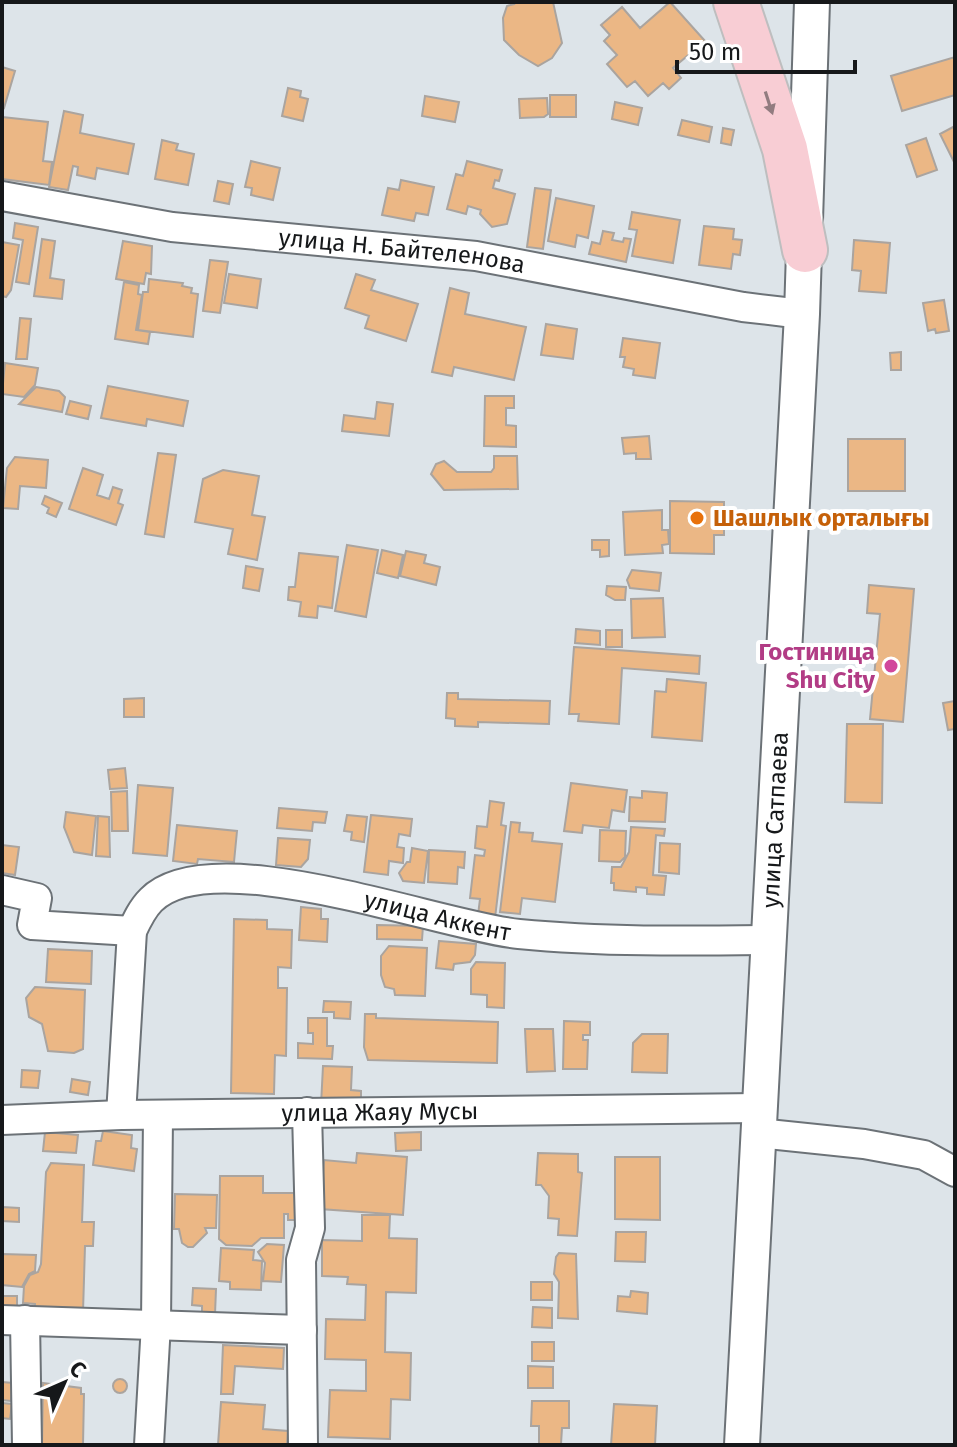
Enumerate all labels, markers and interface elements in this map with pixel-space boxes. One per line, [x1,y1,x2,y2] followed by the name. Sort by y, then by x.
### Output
[677,24,855,74] scale bar
[689,38,741,66] text: 50 m
[764,91,776,115] one-way arrow
[278,223,527,279] street label: улица Н. Байтеленова
[713,504,930,532] place label: Шашлык орталығы
[688,509,706,527] marker: Шашлык орталығы
[758,638,876,694] place label: Гостиница Shu City
[882,657,900,675] marker: Гостиница Shu City
[757,731,794,909] street label: улица Сатпаева
[361,885,513,947] street label: улица Аккент
[281,1097,478,1127] street label: улица Жаяу Мусы
[24,1343,104,1423] north arrow
[64,1355,92,1383] text: С

